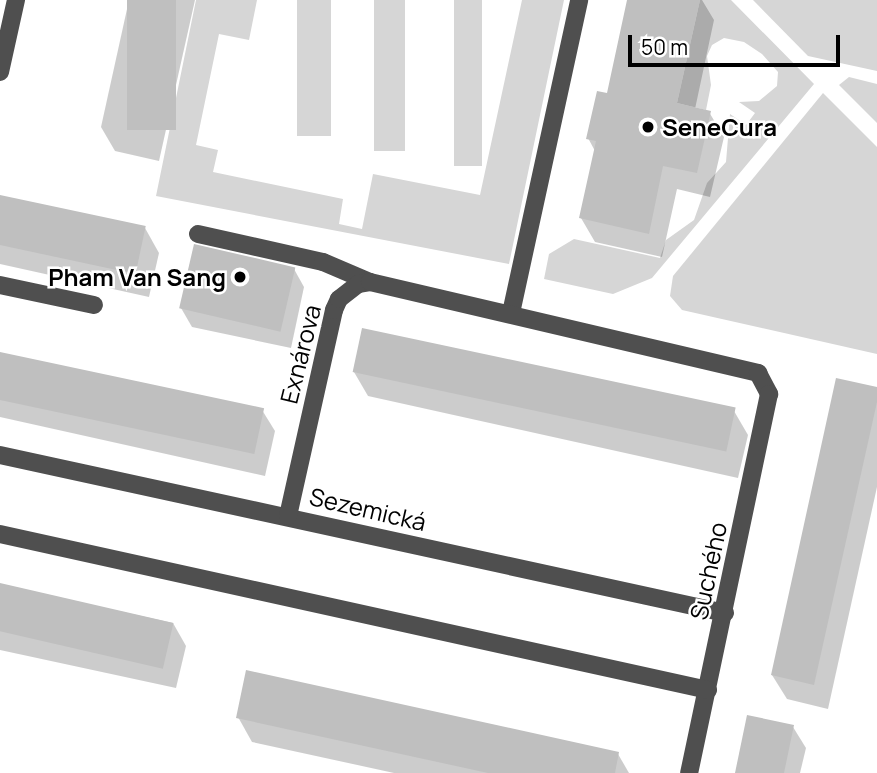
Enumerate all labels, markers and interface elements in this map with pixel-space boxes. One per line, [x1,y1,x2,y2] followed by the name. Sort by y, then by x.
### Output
[632,21,844,65] scale bar
[641,33,688,61] text: 50 m
[662,113,777,141] place label: SeneCura
[640,119,656,135] marker: SeneCura
[48,263,226,291] place label: Pham Van Sang
[232,269,248,285] marker: Pham Van Sang
[274,302,326,406] street label: Exnárova
[307,482,429,536] street label: Sezemická
[684,520,732,622] street label: Suchého

